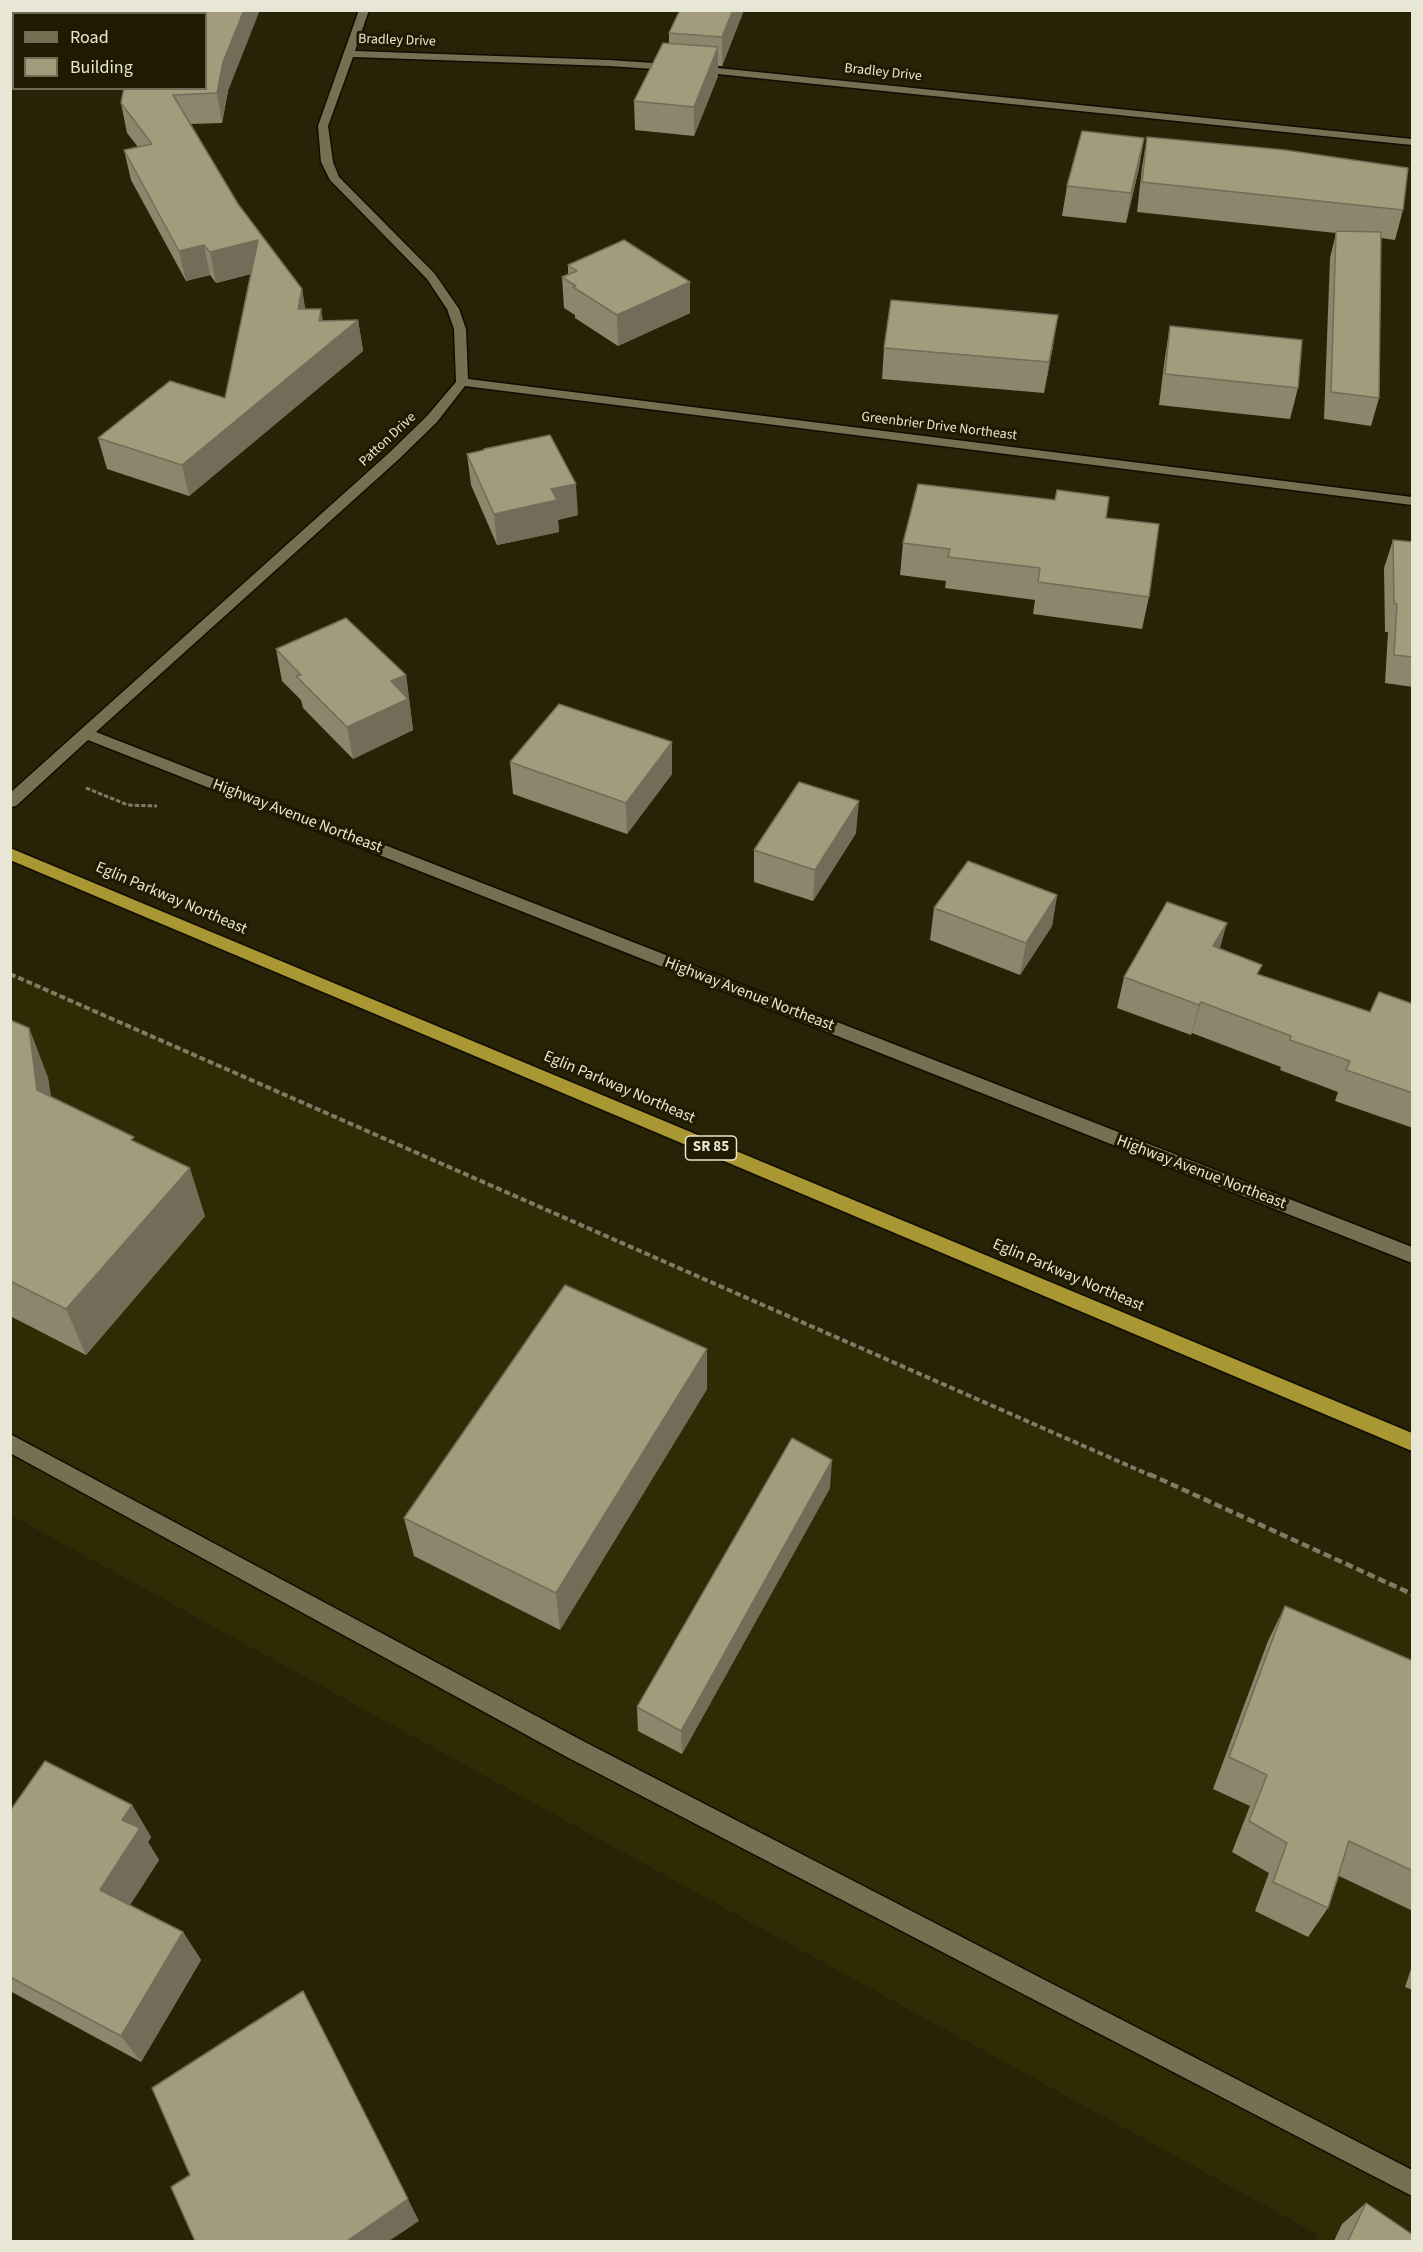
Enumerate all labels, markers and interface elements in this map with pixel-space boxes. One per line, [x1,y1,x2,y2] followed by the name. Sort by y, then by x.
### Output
[12,12,207,90] legend
[70,25,109,50] text: Road
[358,31,436,51] street label: Bradley Drive
[70,55,133,80] text: Building
[843,61,923,85] street label: Bradley Drive
[356,409,420,471] street label: Patton Drive
[860,409,1018,445] street label: Greenbrier Drive Northeast
[210,776,384,858] street label: Highway Avenue Northeast
[92,858,250,940] street label: Eglin Parkway Northeast
[662,954,836,1036] street label: Highway Avenue Northeast
[540,1047,698,1129] street label: Eglin Parkway Northeast
[1114,1132,1288,1214] street label: Highway Avenue Northeast
[686,1136,736,1160] road number: SR 85
[989,1235,1147,1317] street label: Eglin Parkway Northeast

